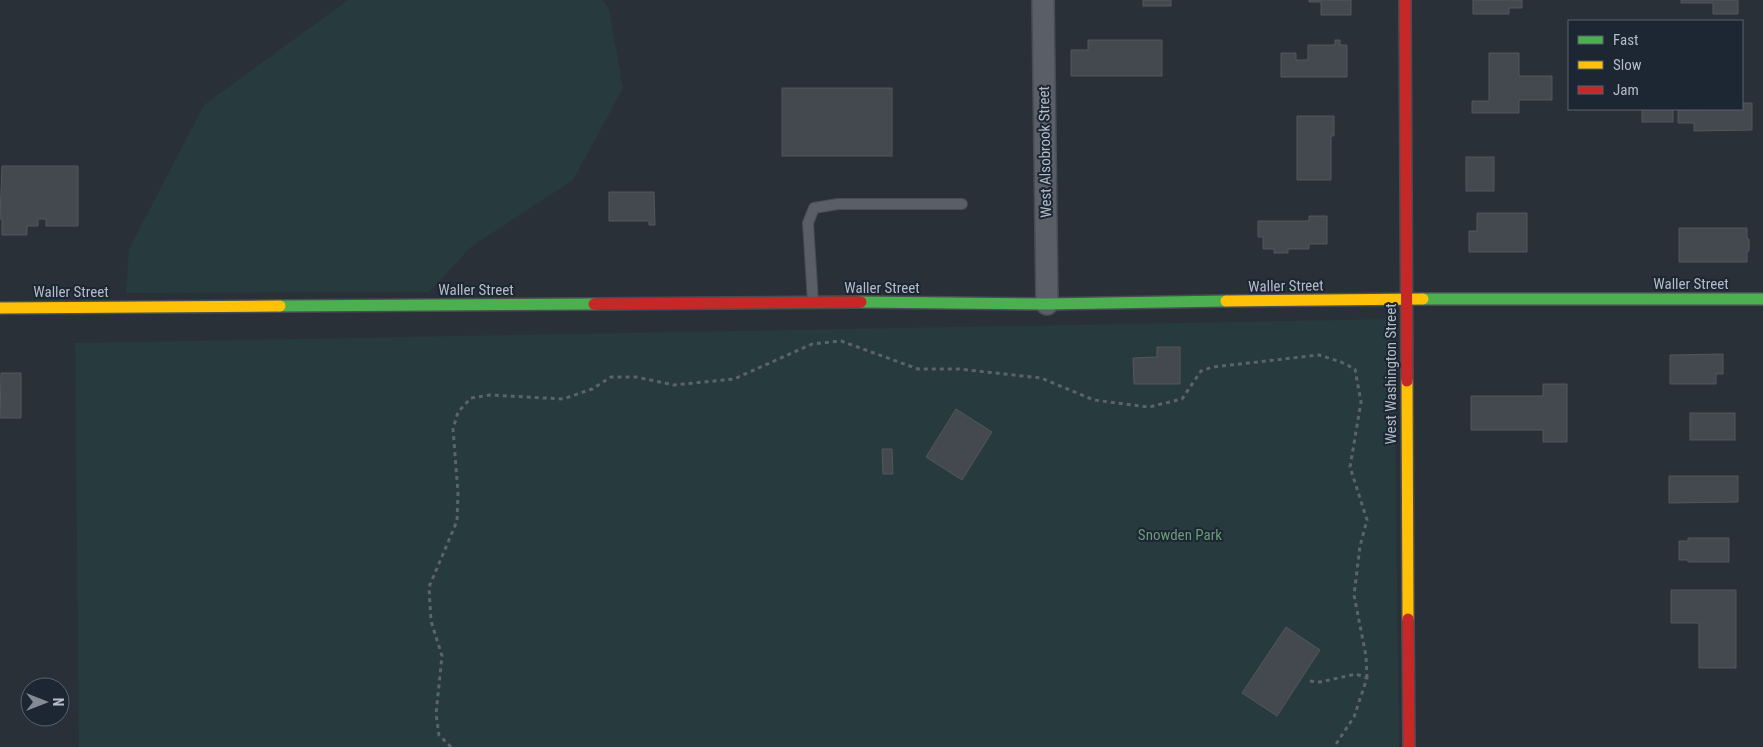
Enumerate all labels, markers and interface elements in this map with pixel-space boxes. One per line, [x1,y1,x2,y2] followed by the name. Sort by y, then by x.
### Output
[1568,20,1743,110] legend
[1613,31,1638,49] text: Fast
[1613,56,1642,74] text: Slow
[1613,81,1639,99] text: Jam
[1035,86,1055,218] street label: West Alsobrook Street
[1653,275,1729,293] street label: Waller Street
[1248,276,1324,296] street label: Waller Street
[844,279,920,297] street label: Waller Street
[438,281,514,299] street label: Waller Street
[33,283,109,301] street label: Waller Street
[1382,303,1400,445] street label: West Washington Street
[1138,526,1222,544] park label: Snowden Park
[20,677,70,727] north arrow
[50,698,66,706] text: N

